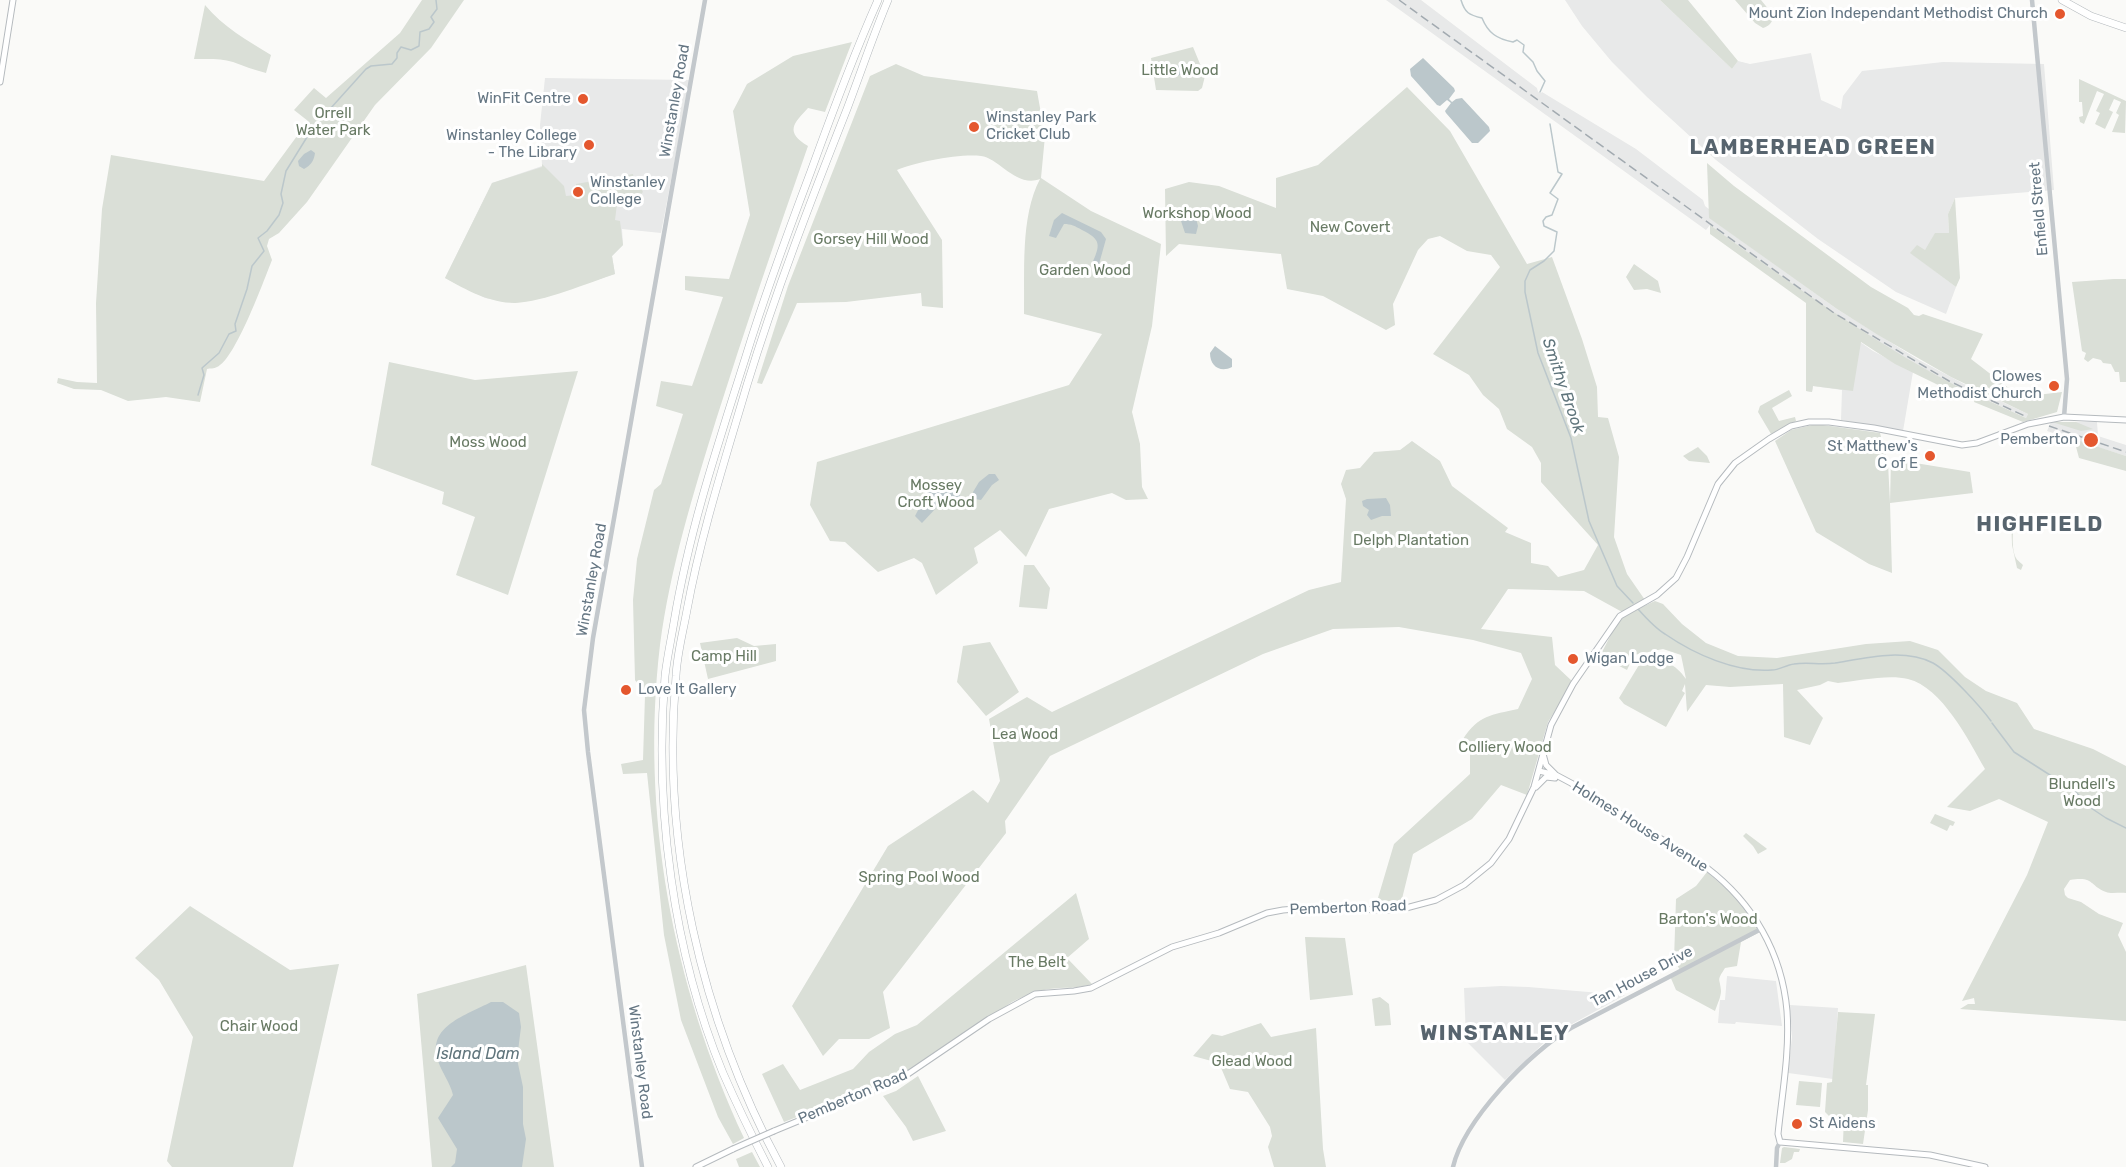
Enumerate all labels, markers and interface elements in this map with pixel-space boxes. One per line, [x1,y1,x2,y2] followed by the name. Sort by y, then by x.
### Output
[1749,5,2048,23] place label: Mount Zion Independant Methodist Church
[2053,7,2067,21] marker: Mount Zion Independant Methodist Church
[656,43,694,159] street label: Winstanley Road
[1141,62,1219,80] park label: Little Wood
[477,90,571,108] place label: WinFit Centre
[576,92,590,106] marker: WinFit Centre
[296,105,370,140] park label: Orrell Water Park
[986,109,1097,144] place label: Winstanley Park Cricket Club
[967,120,981,134] marker: Winstanley Park Cricket Club
[446,127,577,162] place label: Winstanley College - The Library
[1690,135,1936,161] district label: LAMBERHEAD GREEN
[582,138,596,152] marker: Winstanley College - The Library
[2026,161,2052,257] street label: Enfield Street
[590,174,666,209] place label: Winstanley College
[571,185,585,199] marker: Winstanley College
[1142,205,1252,223] park label: Workshop Wood
[1310,219,1390,237] park label: New Covert
[813,231,929,249] park label: Gorsey Hill Wood
[1039,262,1131,280] park label: Garden Wood
[1538,336,1588,436] water label: Smithy Brook
[1917,368,2042,403] place label: Clowes Methodist Church
[2047,379,2061,393] marker: Clowes Methodist Church
[2000,431,2078,449] place label: Pemberton
[2082,431,2100,449] marker: Pemberton
[449,434,527,452] park label: Moss Wood
[1827,438,1918,473] place label: St Matthew's C of E
[1923,449,1937,463] marker: St Matthew's C of E
[897,477,975,512] park label: Mossey Croft Wood
[1976,512,2104,538] district label: HIGHFIELD
[573,522,611,638] street label: Winstanley Road
[1353,532,1469,550] park label: Delph Plantation
[691,648,757,666] park label: Camp Hill
[1585,650,1674,668] place label: Wigan Lodge
[1566,652,1580,666] marker: Wigan Lodge
[638,681,737,699] place label: Love It Gallery
[619,683,633,697] marker: Love It Gallery
[992,726,1058,744] park label: Lea Wood
[1458,739,1552,757] park label: Colliery Wood
[2049,776,2115,811] park label: Blundell's Wood
[1569,778,1711,876] street label: Holmes House Avenue
[858,869,980,887] park label: Spring Pool Wood
[1289,897,1407,919] street label: Pemberton Road
[1658,911,1758,929] park label: Barton's Wood
[1588,943,1696,1011] street label: Tan House Drive
[1008,954,1066,972] park label: The Belt
[624,1004,656,1120] street label: Winstanley Road
[220,1018,298,1036] park label: Chair Wood
[1420,1021,1570,1047] district label: WINSTANLEY
[436,1044,520,1064] water label: Island Dam
[1212,1053,1292,1071] park label: Glead Wood
[796,1066,910,1128] street label: Pemberton Road
[1809,1115,1876,1133] place label: St Aidens
[1790,1117,1804,1131] marker: St Aidens

